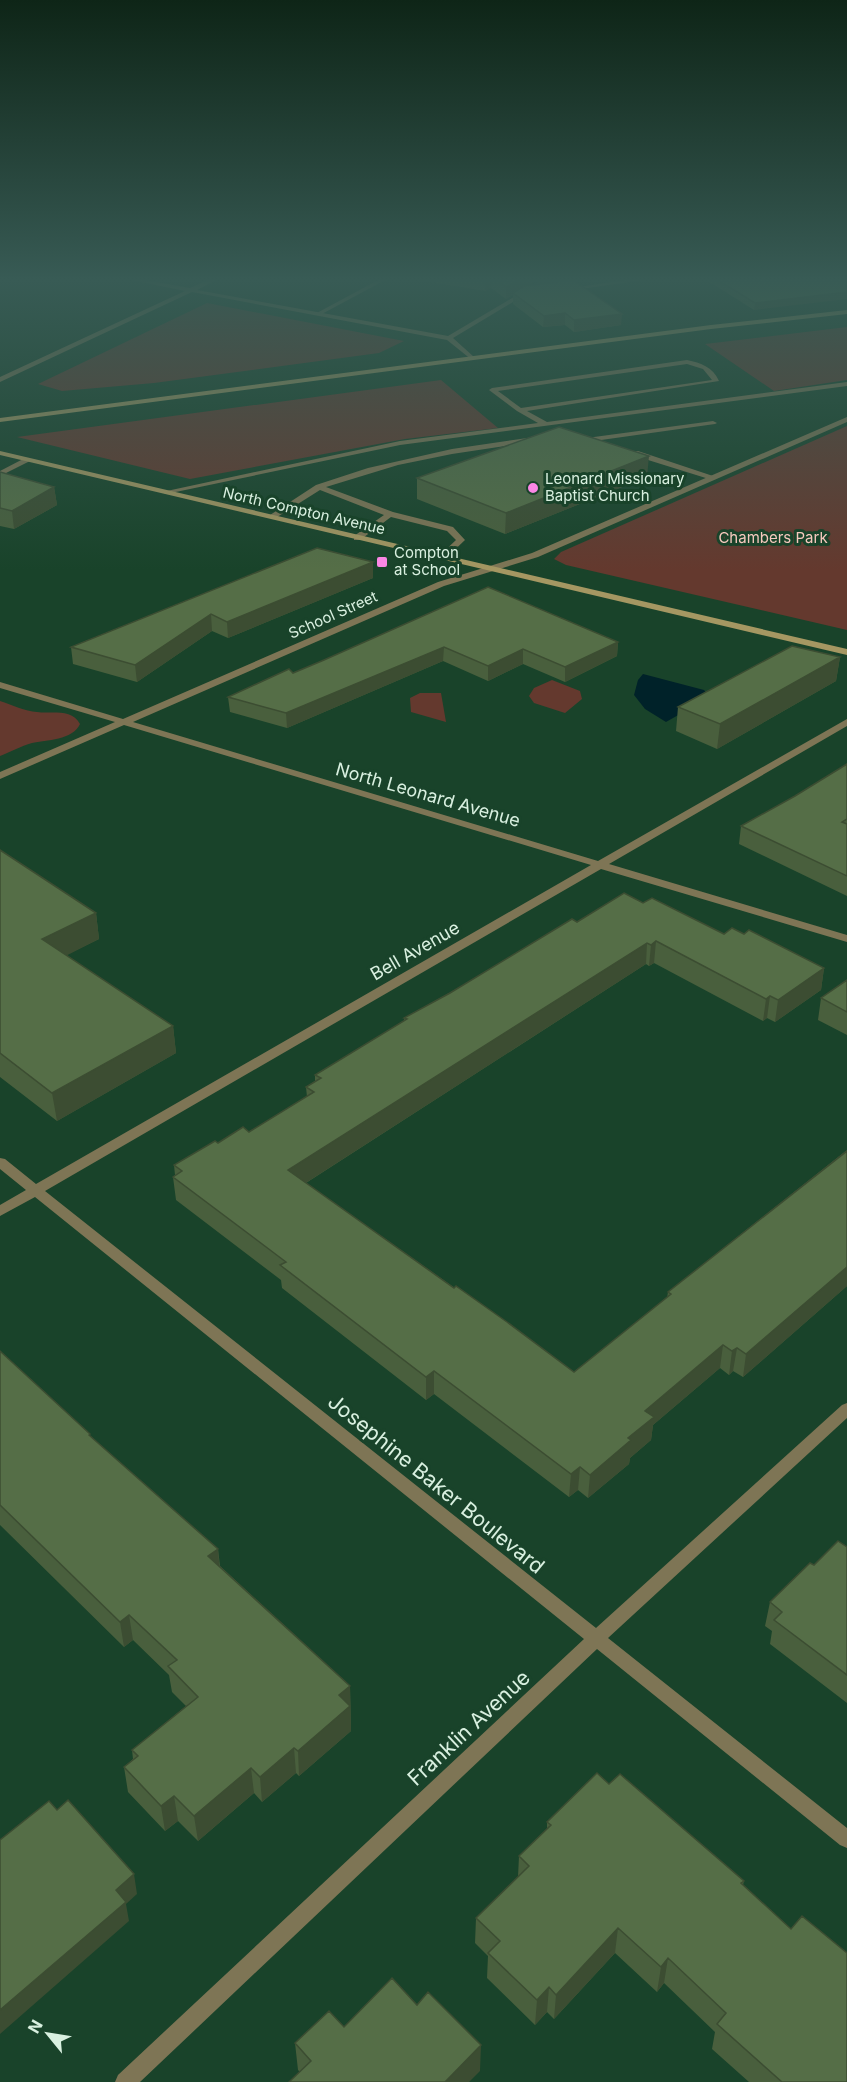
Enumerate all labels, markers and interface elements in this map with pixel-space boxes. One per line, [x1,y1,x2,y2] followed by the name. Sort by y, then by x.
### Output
[545,469,685,505] place label: Leonard Missionary Baptist Church
[526,481,540,495] marker: Leonard Missionary Baptist Church
[221,483,387,538] street label: North Compton Avenue
[718,528,828,547] park label: Chambers Park
[394,543,460,579] place label: Compton at School
[375,555,389,569] marker: Compton at School
[285,586,380,643] street label: School Street
[333,758,523,831] street label: North Leonard Avenue
[367,917,463,984] street label: Bell Avenue
[323,1389,550,1579] street label: Josephine Baker Boulevard
[402,1665,535,1791] street label: Franklin Avenue
[18,2004,78,2064] north arrow
[23,2016,47,2037] text: N

